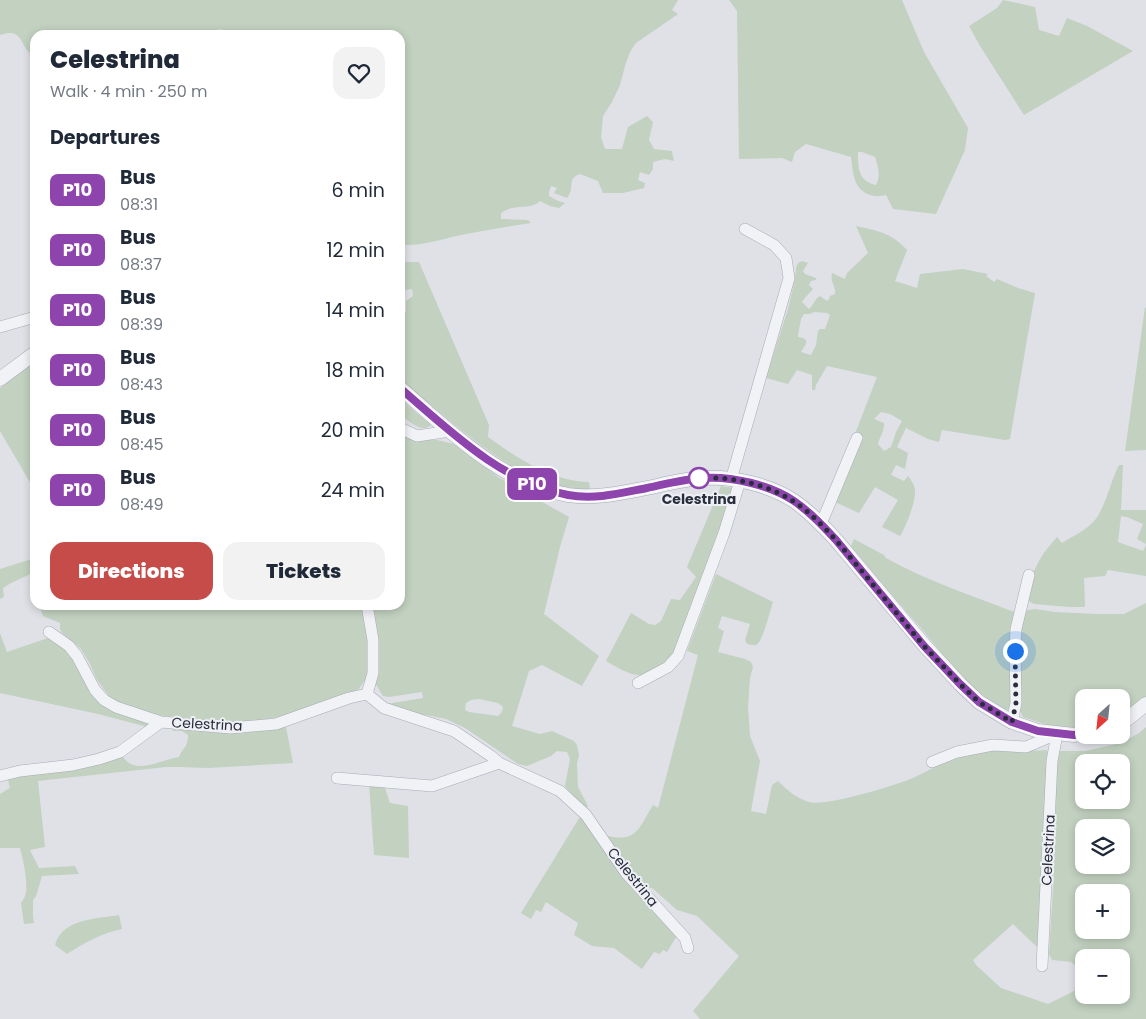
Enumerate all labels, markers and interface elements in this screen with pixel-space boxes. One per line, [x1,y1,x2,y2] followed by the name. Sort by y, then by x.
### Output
[50,43,180,76] text: Celestrina
[333,47,385,99] button: heart
[50,80,208,103] text: Walk · 4 min · 250 m
[50,124,160,151] text: Departures
[120,164,156,191] text: Bus
[63,177,92,202] text: P10
[331,177,385,204] text: 6 min
[120,193,158,216] text: 08:31
[120,224,156,251] text: Bus
[63,237,92,262] text: P10
[327,237,385,264] text: 12 min
[120,253,162,276] text: 08:37
[120,284,156,311] text: Bus
[63,297,92,322] text: P10
[325,297,385,324] text: 14 min
[120,313,163,336] text: 08:39
[120,344,156,371] text: Bus
[63,357,92,382] text: P10
[325,357,385,384] text: 18 min
[120,373,163,396] text: 08:43
[120,404,156,431] text: Bus
[63,417,92,442] text: P10
[321,417,385,444] text: 20 min
[120,433,164,456] text: 08:45
[120,464,156,491] text: Bus
[688,467,710,489] marker: Celestrina
[503,468,561,500] line badge: P10
[517,471,547,496] text: P10
[63,477,92,502] text: P10
[321,477,385,504] text: 24 min
[662,489,736,509] place label: Celestrina
[120,493,164,516] text: 08:49
[50,542,213,600] button: Directions
[223,542,385,600] button: Tickets
[1003,639,1028,664] your location
[1075,689,1130,744] north arrow
[1075,689,1130,1004] map controls
[171,712,243,736] street label: Celestrina
[1075,754,1130,809] button: locate
[1036,814,1060,886] street label: Celestrina
[1075,819,1130,874] button: layers
[603,843,663,911] street label: Celestrina
[1075,884,1130,939] button: +
[1075,949,1130,1004] button: −

